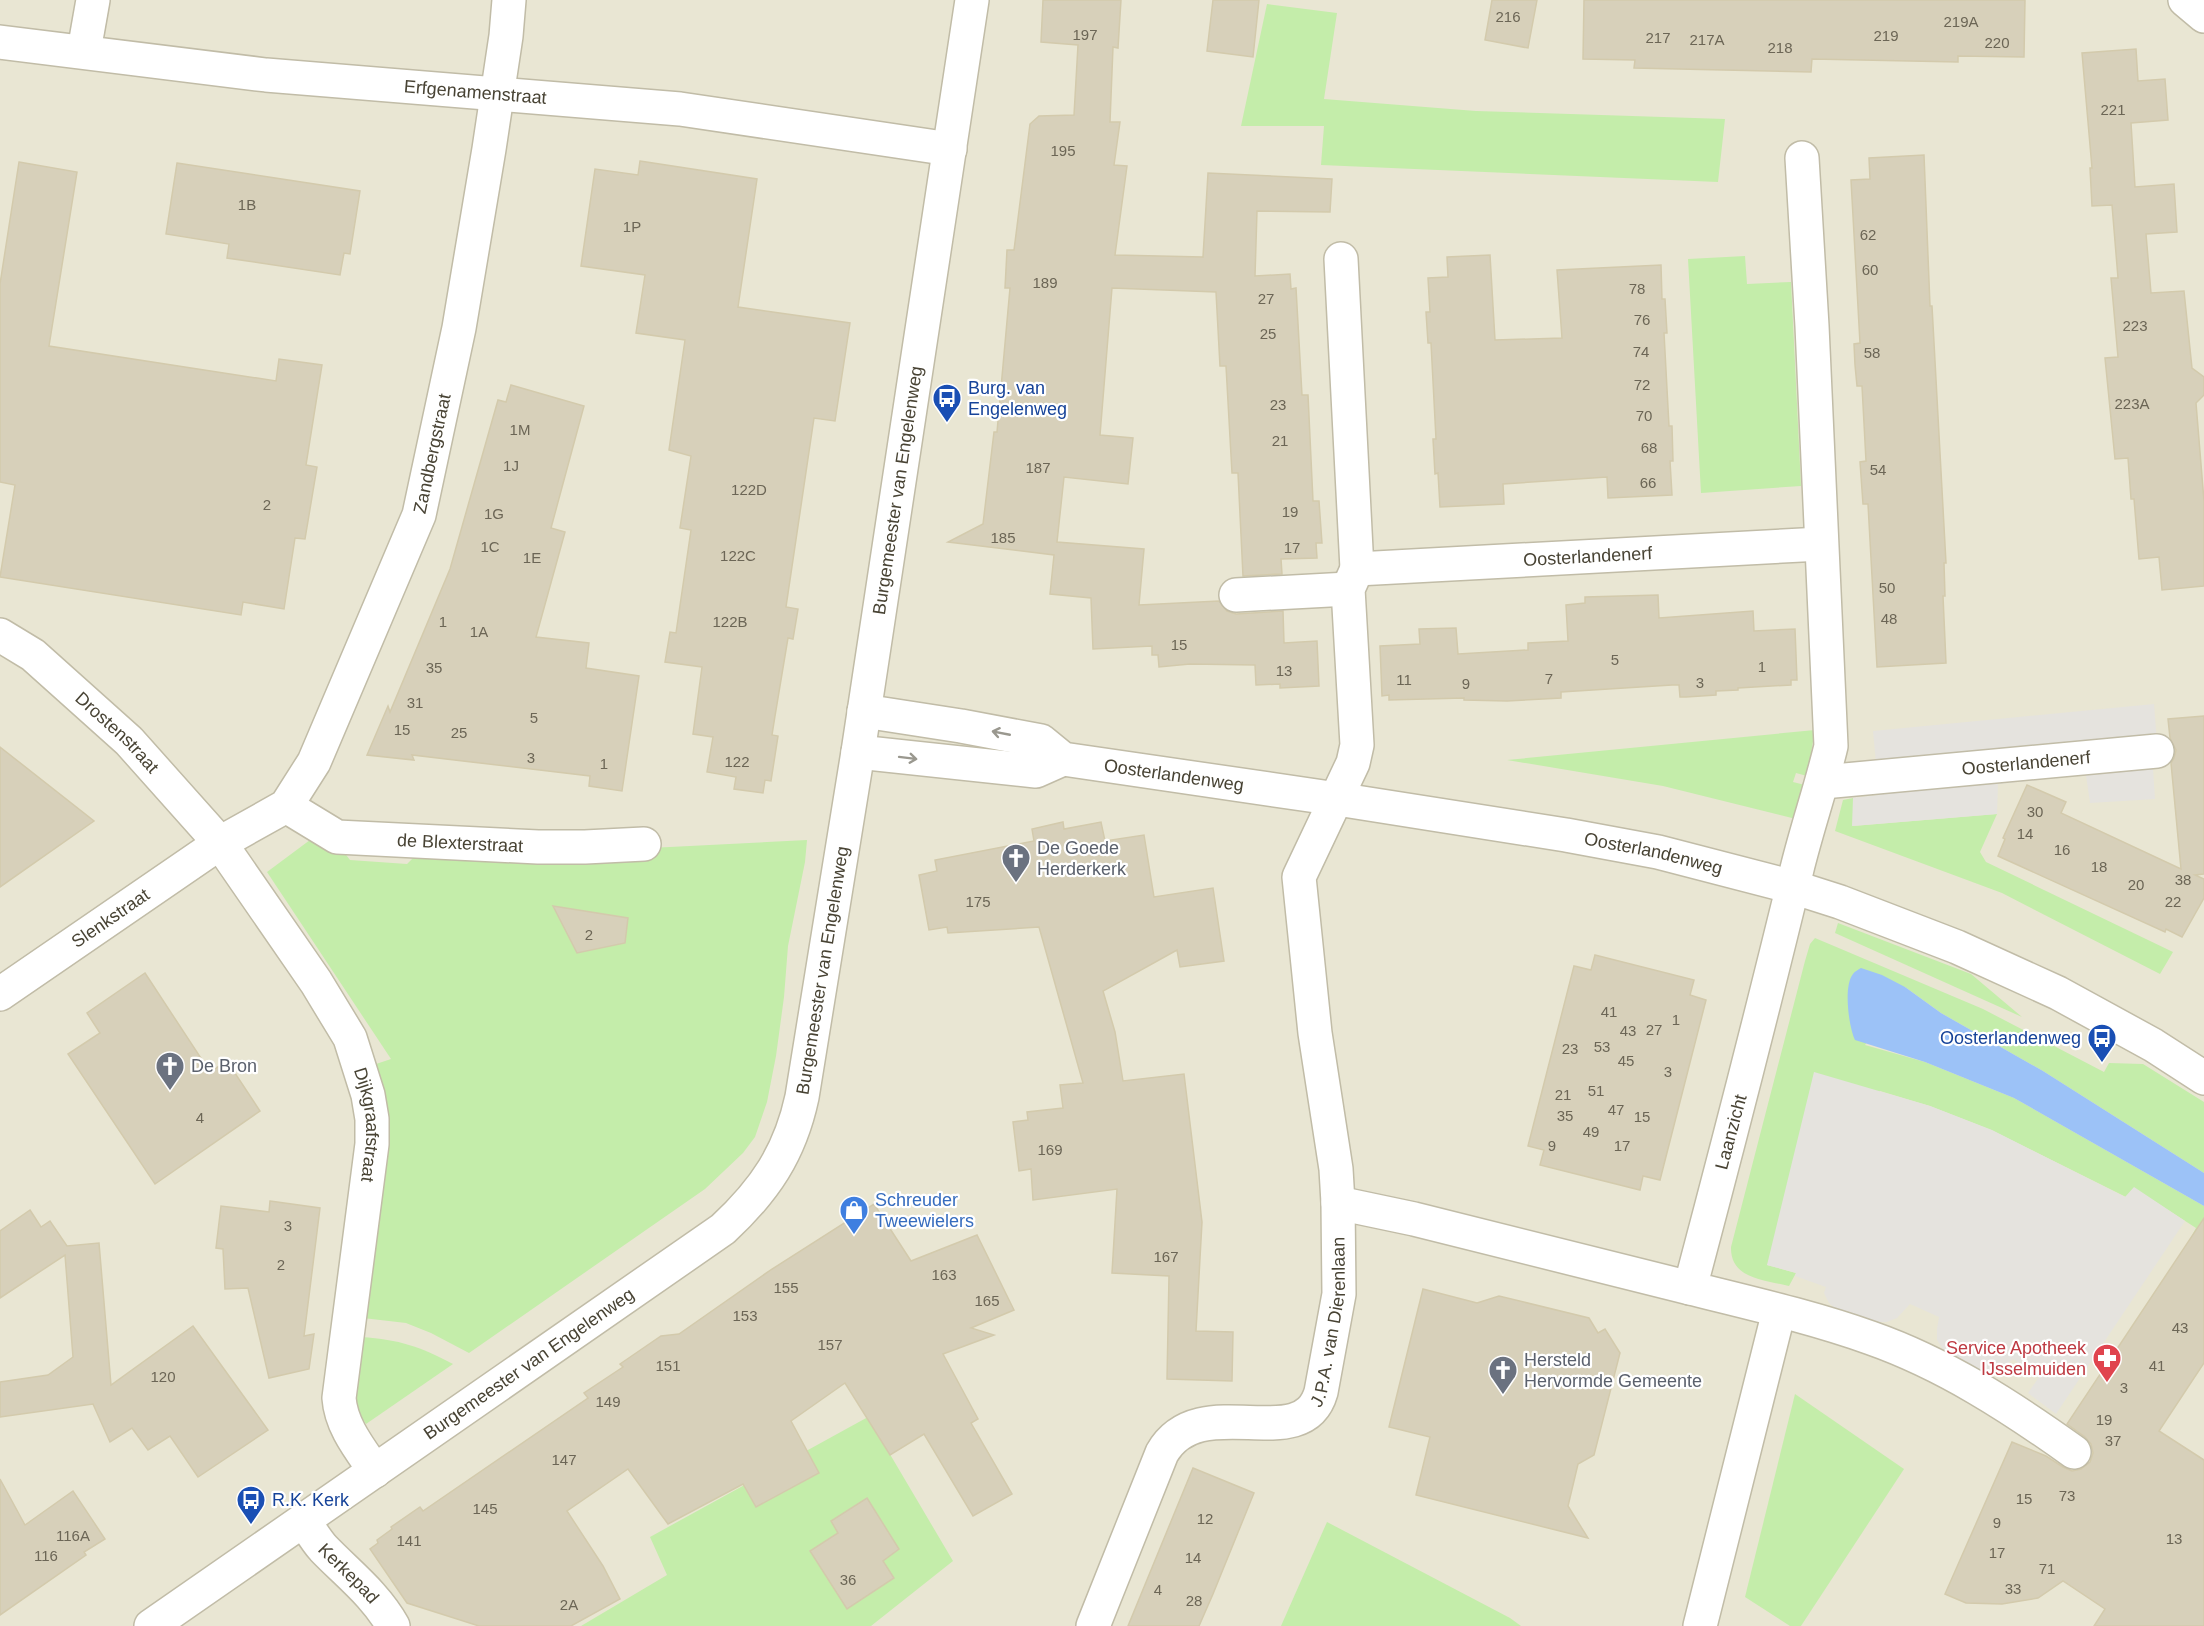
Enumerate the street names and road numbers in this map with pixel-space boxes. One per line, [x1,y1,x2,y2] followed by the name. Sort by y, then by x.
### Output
[403,76,547,108] street label: Erfgenamenstraat
[869,365,926,616] street label: Burgemeester van Engelenweg
[410,392,455,515] street label: Zandbergstraat
[1523,543,1654,570] street label: Oosterlandenerf
[71,688,163,777] street label: Drostenstraat
[1961,747,2092,779] street label: Oosterlandenerf
[1103,755,1245,795] street label: Oosterlandenweg
[1583,829,1725,878] street label: Oosterlandenweg
[397,830,524,856] street label: de Blexterstraat
[793,845,853,1096] street label: Burgemeester van Engelenweg
[68,884,153,952] street label: Slenkstraat
[350,1065,383,1183] street label: Dijkgraafstraat
[1711,1092,1751,1172] street label: Laanzicht
[1306,1237,1349,1410] street label: J.P.A. van Dierenlaan
[420,1284,638,1444] street label: Burgemeester van Engelenweg
[314,1539,383,1607] street label: Kerkepad

